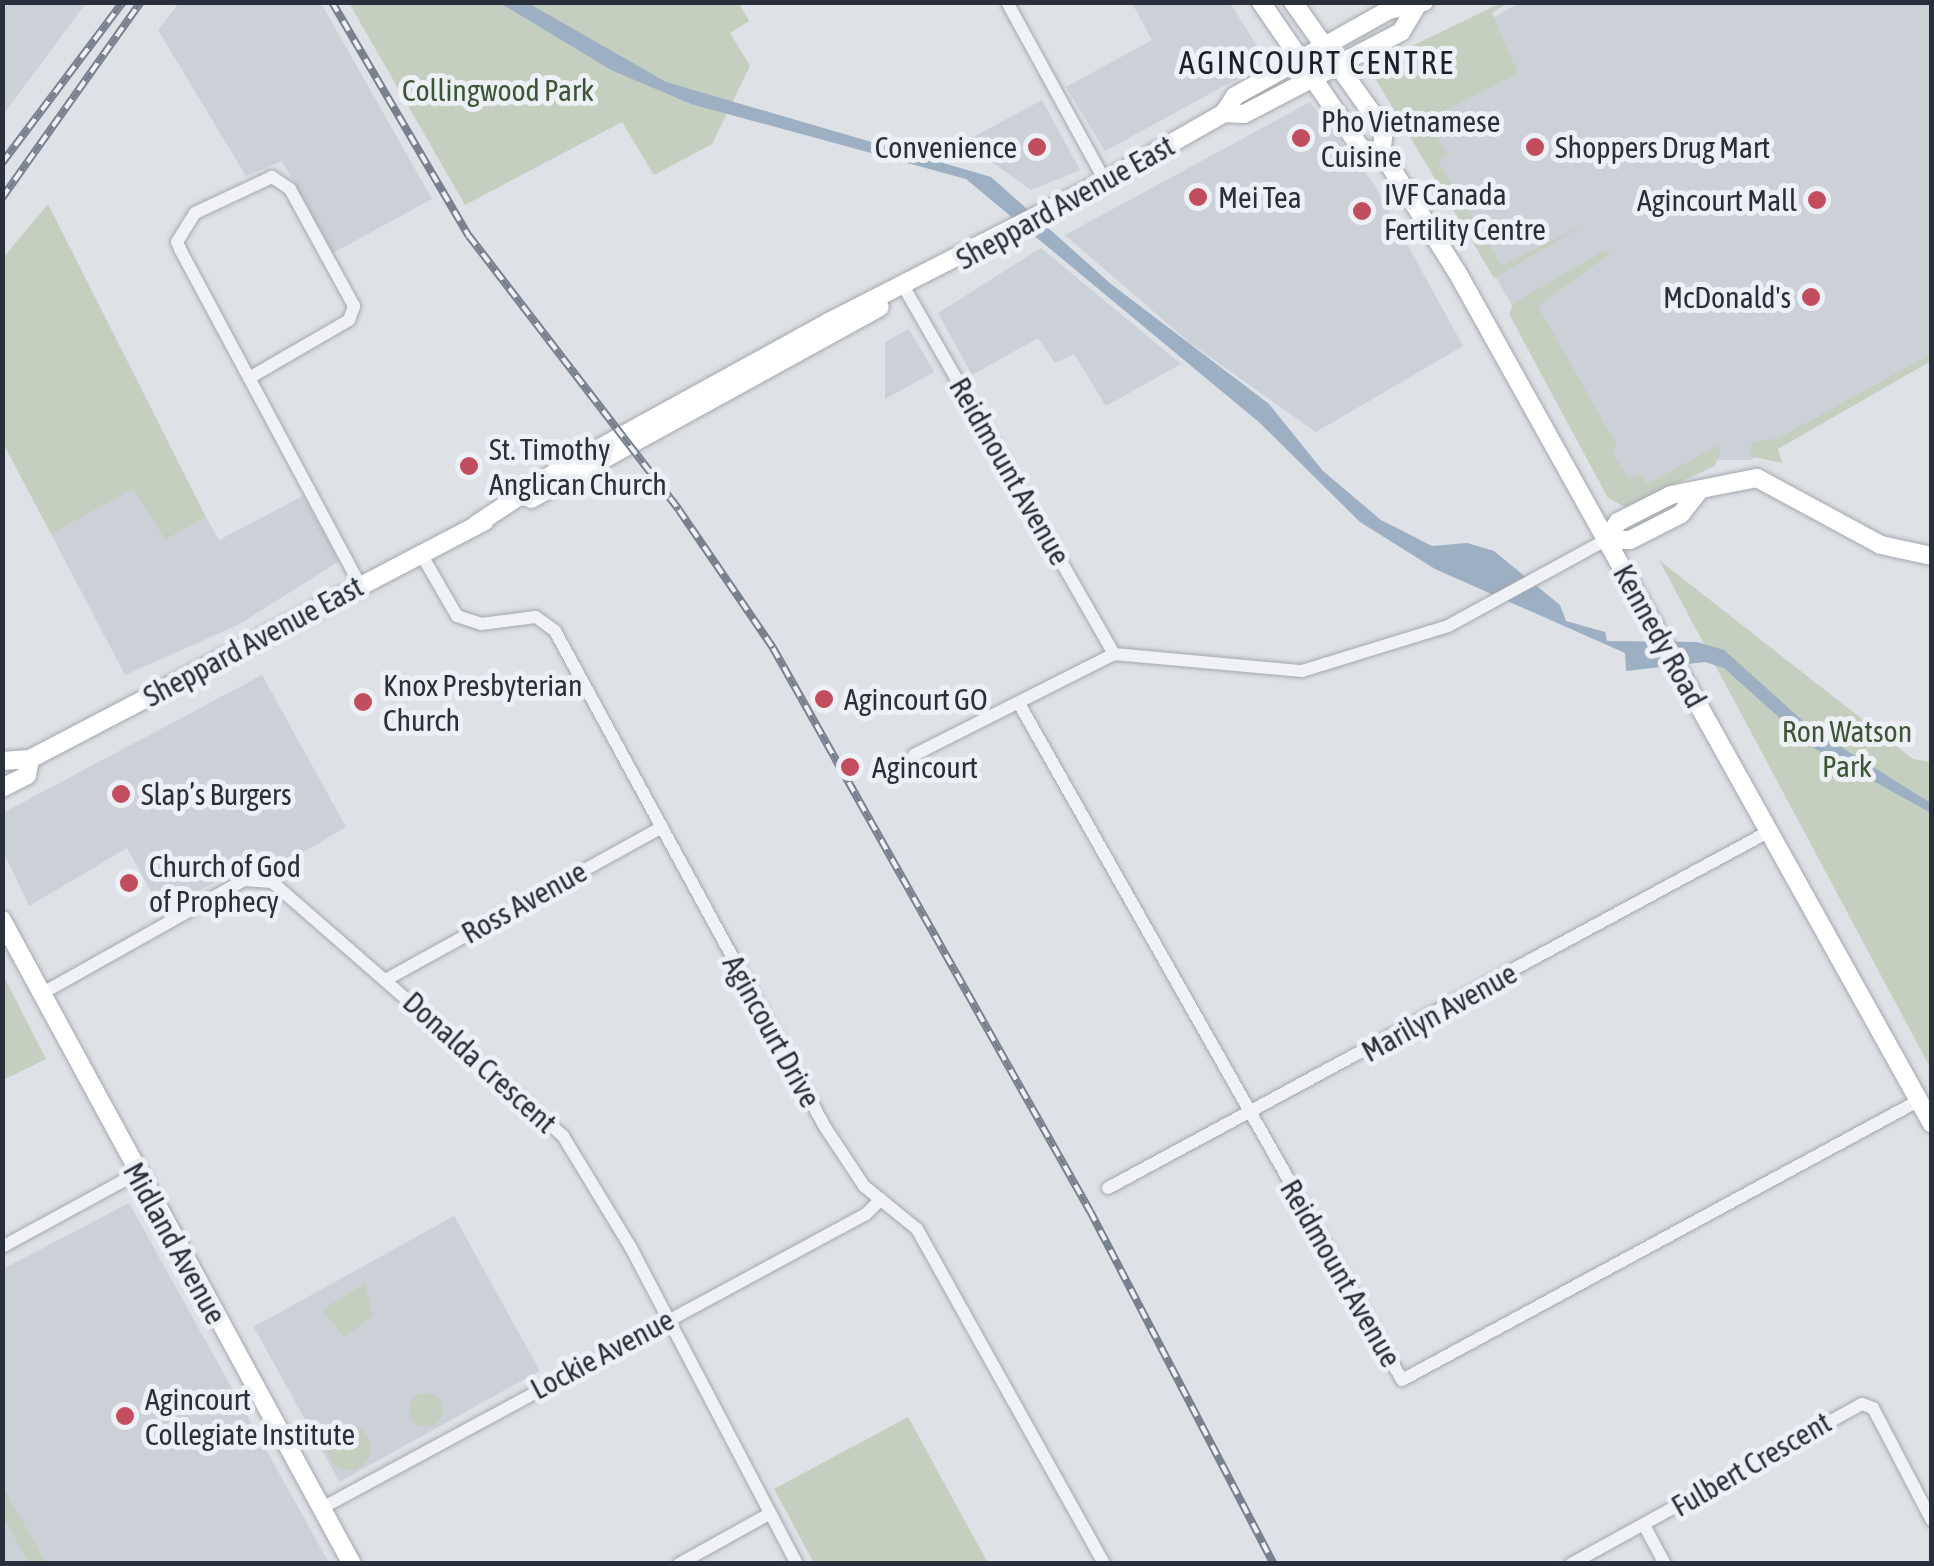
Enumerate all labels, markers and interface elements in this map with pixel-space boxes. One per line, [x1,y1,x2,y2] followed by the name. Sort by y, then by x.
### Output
[1179,44,1455,82] district label: AGINCOURT CENTRE
[402,72,594,108] park label: Collingwood Park
[1321,103,1500,174] place label: Pho Vietnamese Cuisine
[950,127,1180,277] street label: Sheppard Avenue East
[1290,127,1312,149] marker: Pho Vietnamese Cuisine
[875,129,1017,165] place label: Convenience
[1555,129,1770,165] place label: Shoppers Drug Mart
[1026,136,1048,158] marker: Convenience
[1524,136,1546,158] marker: Shoppers Drug Mart
[1384,176,1546,246] place label: IVF Canada Fertility Centre
[1218,179,1302,215] place label: Mei Tea
[1637,182,1797,218] place label: Agincourt Mall
[1187,186,1209,208] marker: Mei Tea
[1806,189,1828,211] marker: Agincourt Mall
[1349,198,1375,224] marker: IVF Canada Fertility Centre
[1663,279,1791,315] place label: McDonald's
[1800,286,1822,308] marker: McDonald's
[942,371,1078,571] street label: Reidmount Avenue
[489,431,667,502] place label: St. Timothy Anglican Church
[458,455,480,477] marker: St. Timothy Anglican Church
[1606,558,1714,714] street label: Kennedy Road
[137,568,369,714] street label: Sheppard Avenue East
[383,667,583,738] place label: Knox Presbyterian Church
[844,681,987,717] place label: Agincourt GO
[813,688,835,710] marker: Agincourt GO
[352,691,374,713] marker: Knox Presbyterian Church
[1782,713,1912,784] park label: Ron Watson Park
[872,749,978,785] place label: Agincourt
[837,754,863,780] marker: Agincourt
[141,776,292,812] place label: Slap’s Burgers
[110,783,132,805] marker: Slap’s Burgers
[149,848,301,918] place label: Church of God of Prophecy
[455,853,593,951] street label: Ross Avenue
[118,872,140,894] marker: Church of God of Prophecy
[715,949,829,1113] street label: Agincourt Drive
[1355,955,1523,1069] street label: Marilyn Avenue
[396,984,564,1140] street label: Donalda Crescent
[116,1156,234,1330] street label: Midland Avenue
[1273,1173,1409,1373] street label: Reidmount Avenue
[524,1301,680,1407] street label: Lockie Avenue
[145,1381,355,1452] place label: Agincourt Collegiate Institute
[1665,1404,1837,1524] street label: Fulbert Crescent
[114,1405,136,1427] marker: Agincourt Collegiate Institute

